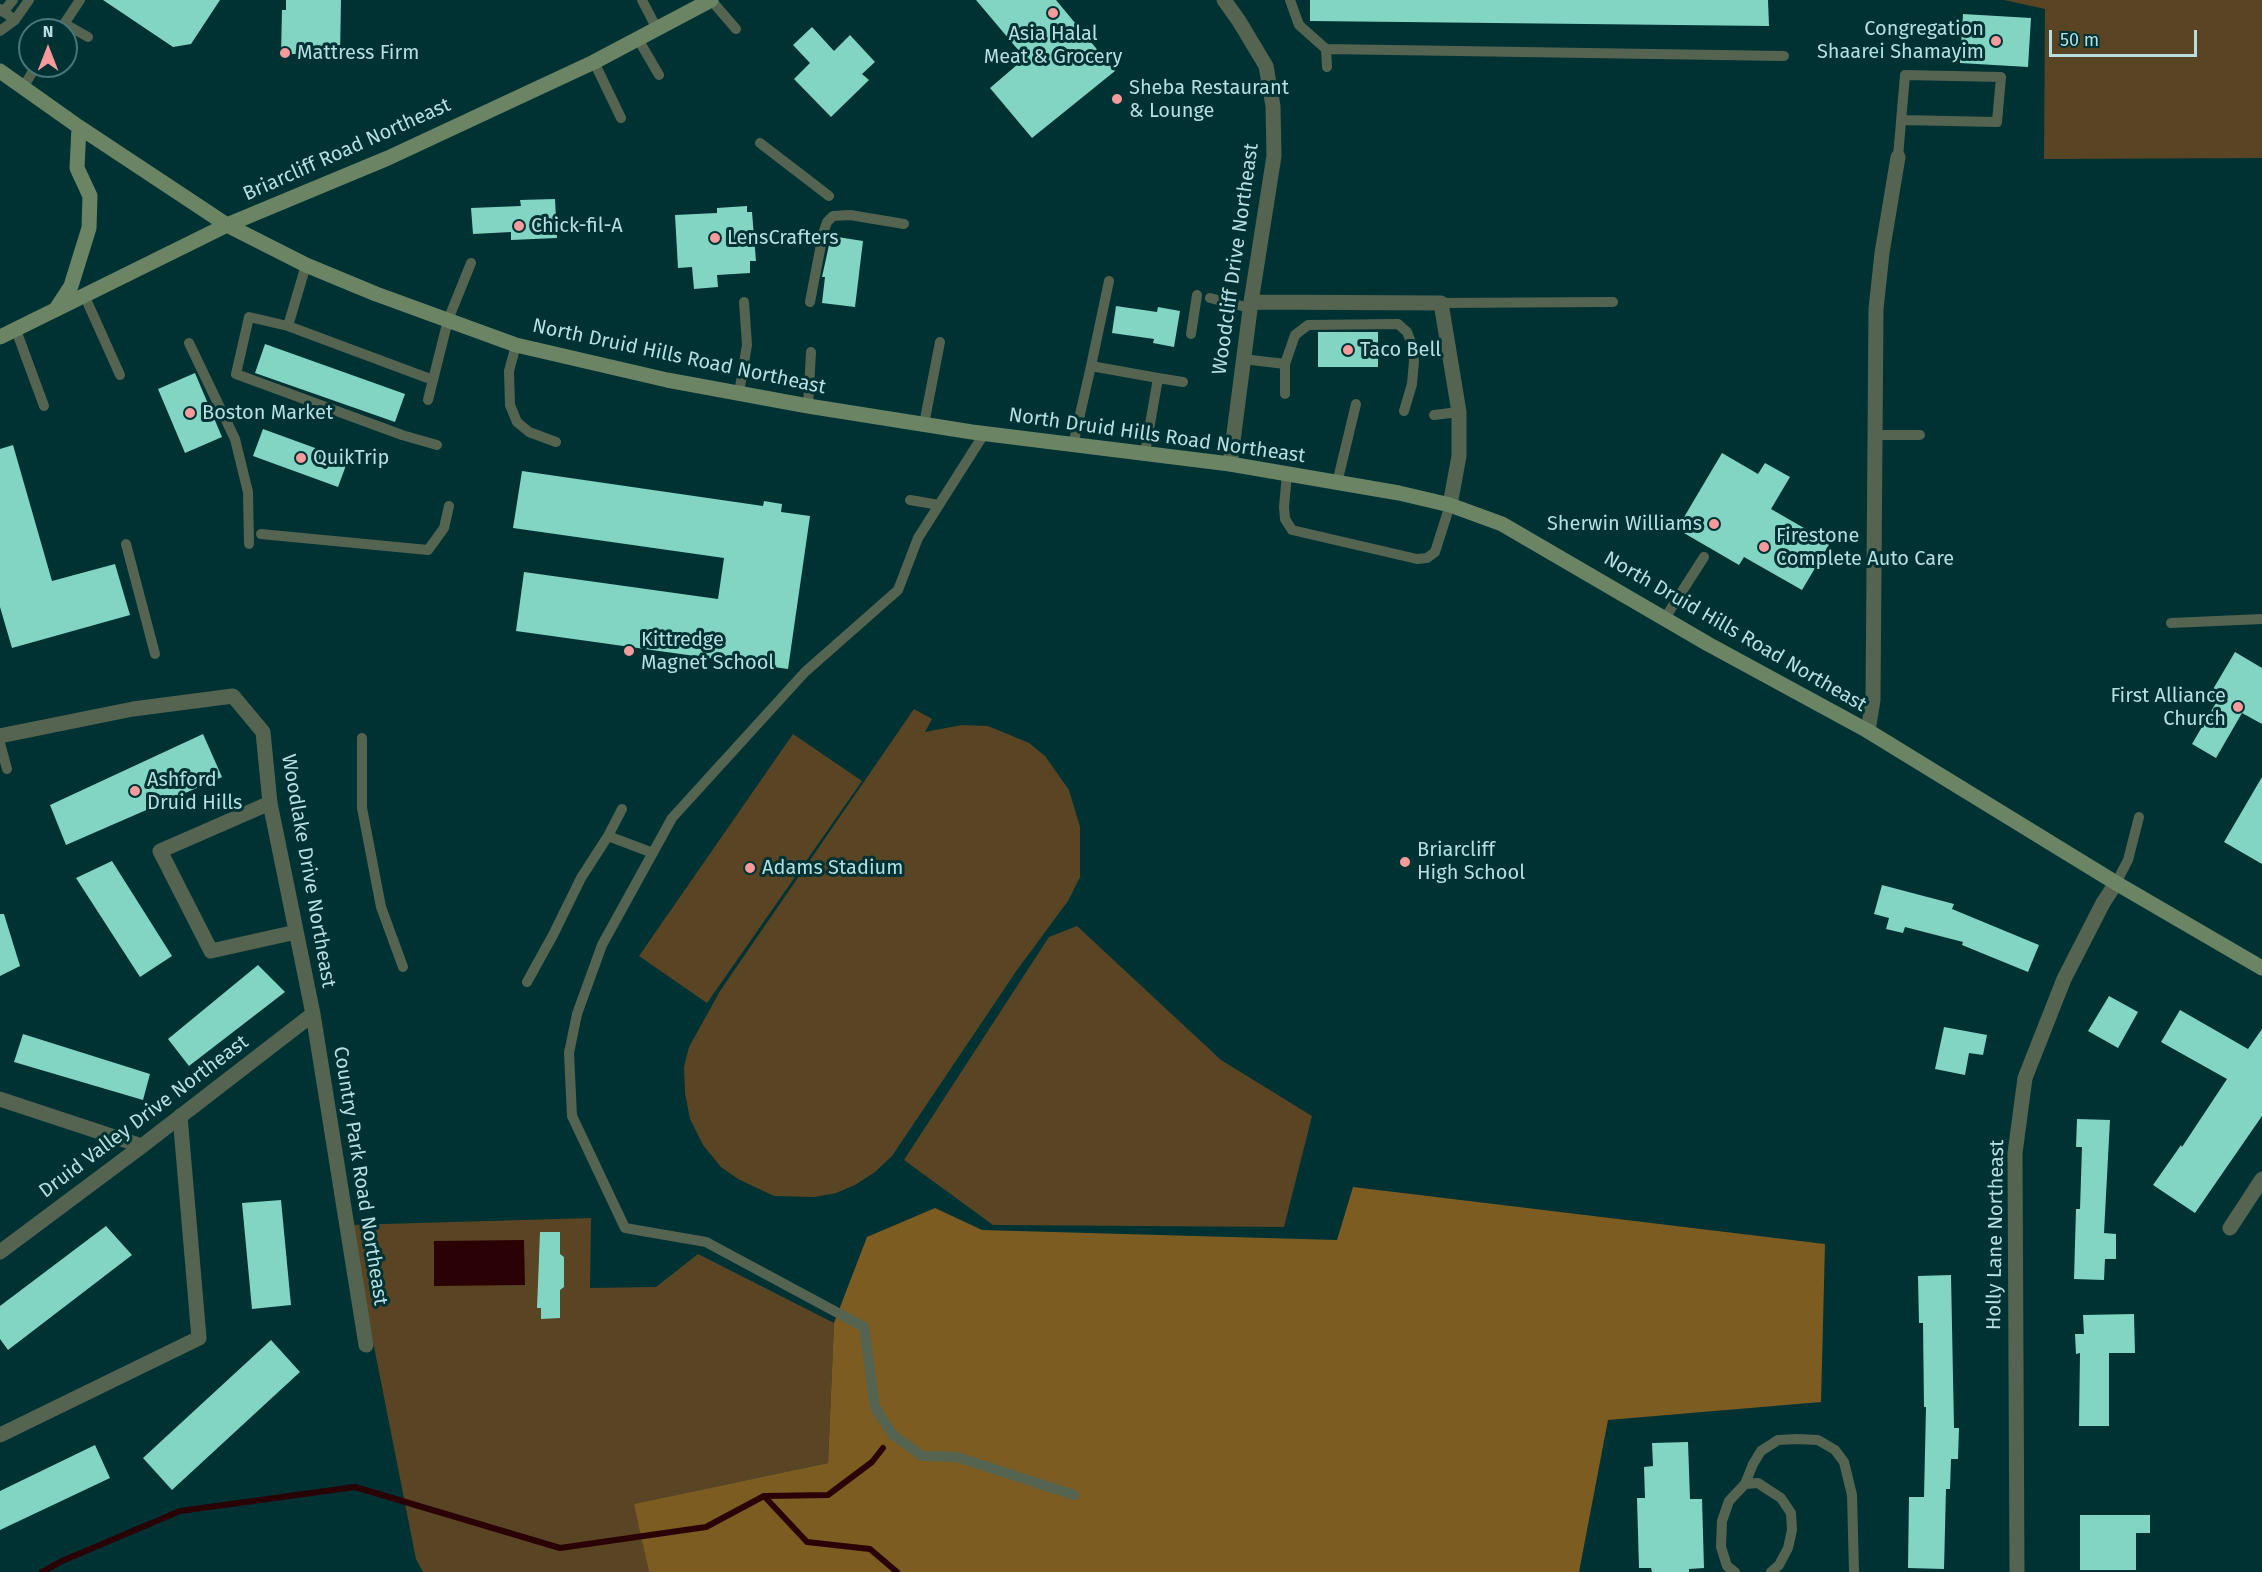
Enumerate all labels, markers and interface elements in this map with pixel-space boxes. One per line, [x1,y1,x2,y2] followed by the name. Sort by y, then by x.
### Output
[1046,6,1060,20] marker: Asia Halal Meat & Grocery
[1817,17,1984,64] place label: Congregation Shaarei Shamayim
[18,18,78,78] north arrow
[2052,18,2200,56] scale bar
[43,22,53,41] text: N
[984,22,1122,69] place label: Asia Halal Meat & Grocery
[2060,29,2099,51] text: 50 m
[1989,34,2003,48] marker: Congregation Shaarei Shamayim
[297,41,419,65] place label: Mattress Firm
[278,46,292,60] marker: Mattress Firm
[1129,76,1289,123] place label: Sheba Restaurant & Lounge
[1110,92,1124,106] marker: Sheba Restaurant & Lounge
[240,93,454,207] street label: Briarcliff Road Northeast
[1208,142,1264,376] street label: Woodcliff Drive Northeast
[531,214,623,238] place label: Chick-fil-A
[512,219,526,233] marker: Chick-fil-A
[727,226,838,250] place label: LensCrafters
[708,231,722,245] marker: LensCrafters
[530,314,828,400] street label: North Druid Hills Road Northeast
[1360,338,1441,362] place label: Taco Bell
[1341,343,1355,357] marker: Taco Bell
[202,401,333,425] place label: Boston Market
[1007,403,1307,469] street label: North Druid Hills Road Northeast
[183,406,197,420] marker: Boston Market
[313,446,389,470] place label: QuikTrip
[294,451,308,465] marker: QuikTrip
[1547,512,1702,536] place label: Sherwin Williams
[1707,517,1721,531] marker: Sherwin Williams
[1776,524,1954,571] place label: Firestone Complete Auto Care
[1757,540,1771,554] marker: Firestone Complete Auto Care
[1599,547,1871,717] street label: North Druid Hills Road Northeast
[641,628,774,675] place label: Kittredge Magnet School
[622,644,636,658] marker: Kittredge Magnet School
[2110,684,2226,731] place label: First Alliance Church
[2231,700,2245,714] marker: First Alliance Church
[276,752,340,990] street label: Woodlake Drive Northeast
[147,768,242,815] place label: Ashford Druid Hills
[128,784,142,798] marker: Ashford Druid Hills
[1417,838,1525,885] place label: Briarcliff High School
[1398,855,1412,869] marker: Briarcliff High School
[762,856,903,880] place label: Adams Stadium
[743,861,757,875] marker: Adams Stadium
[35,1030,253,1204] street label: Druid Valley Drive Northeast
[328,1045,392,1307] street label: Country Park Road Northeast
[1982,1140,2010,1330] street label: Holly Lane Northeast

